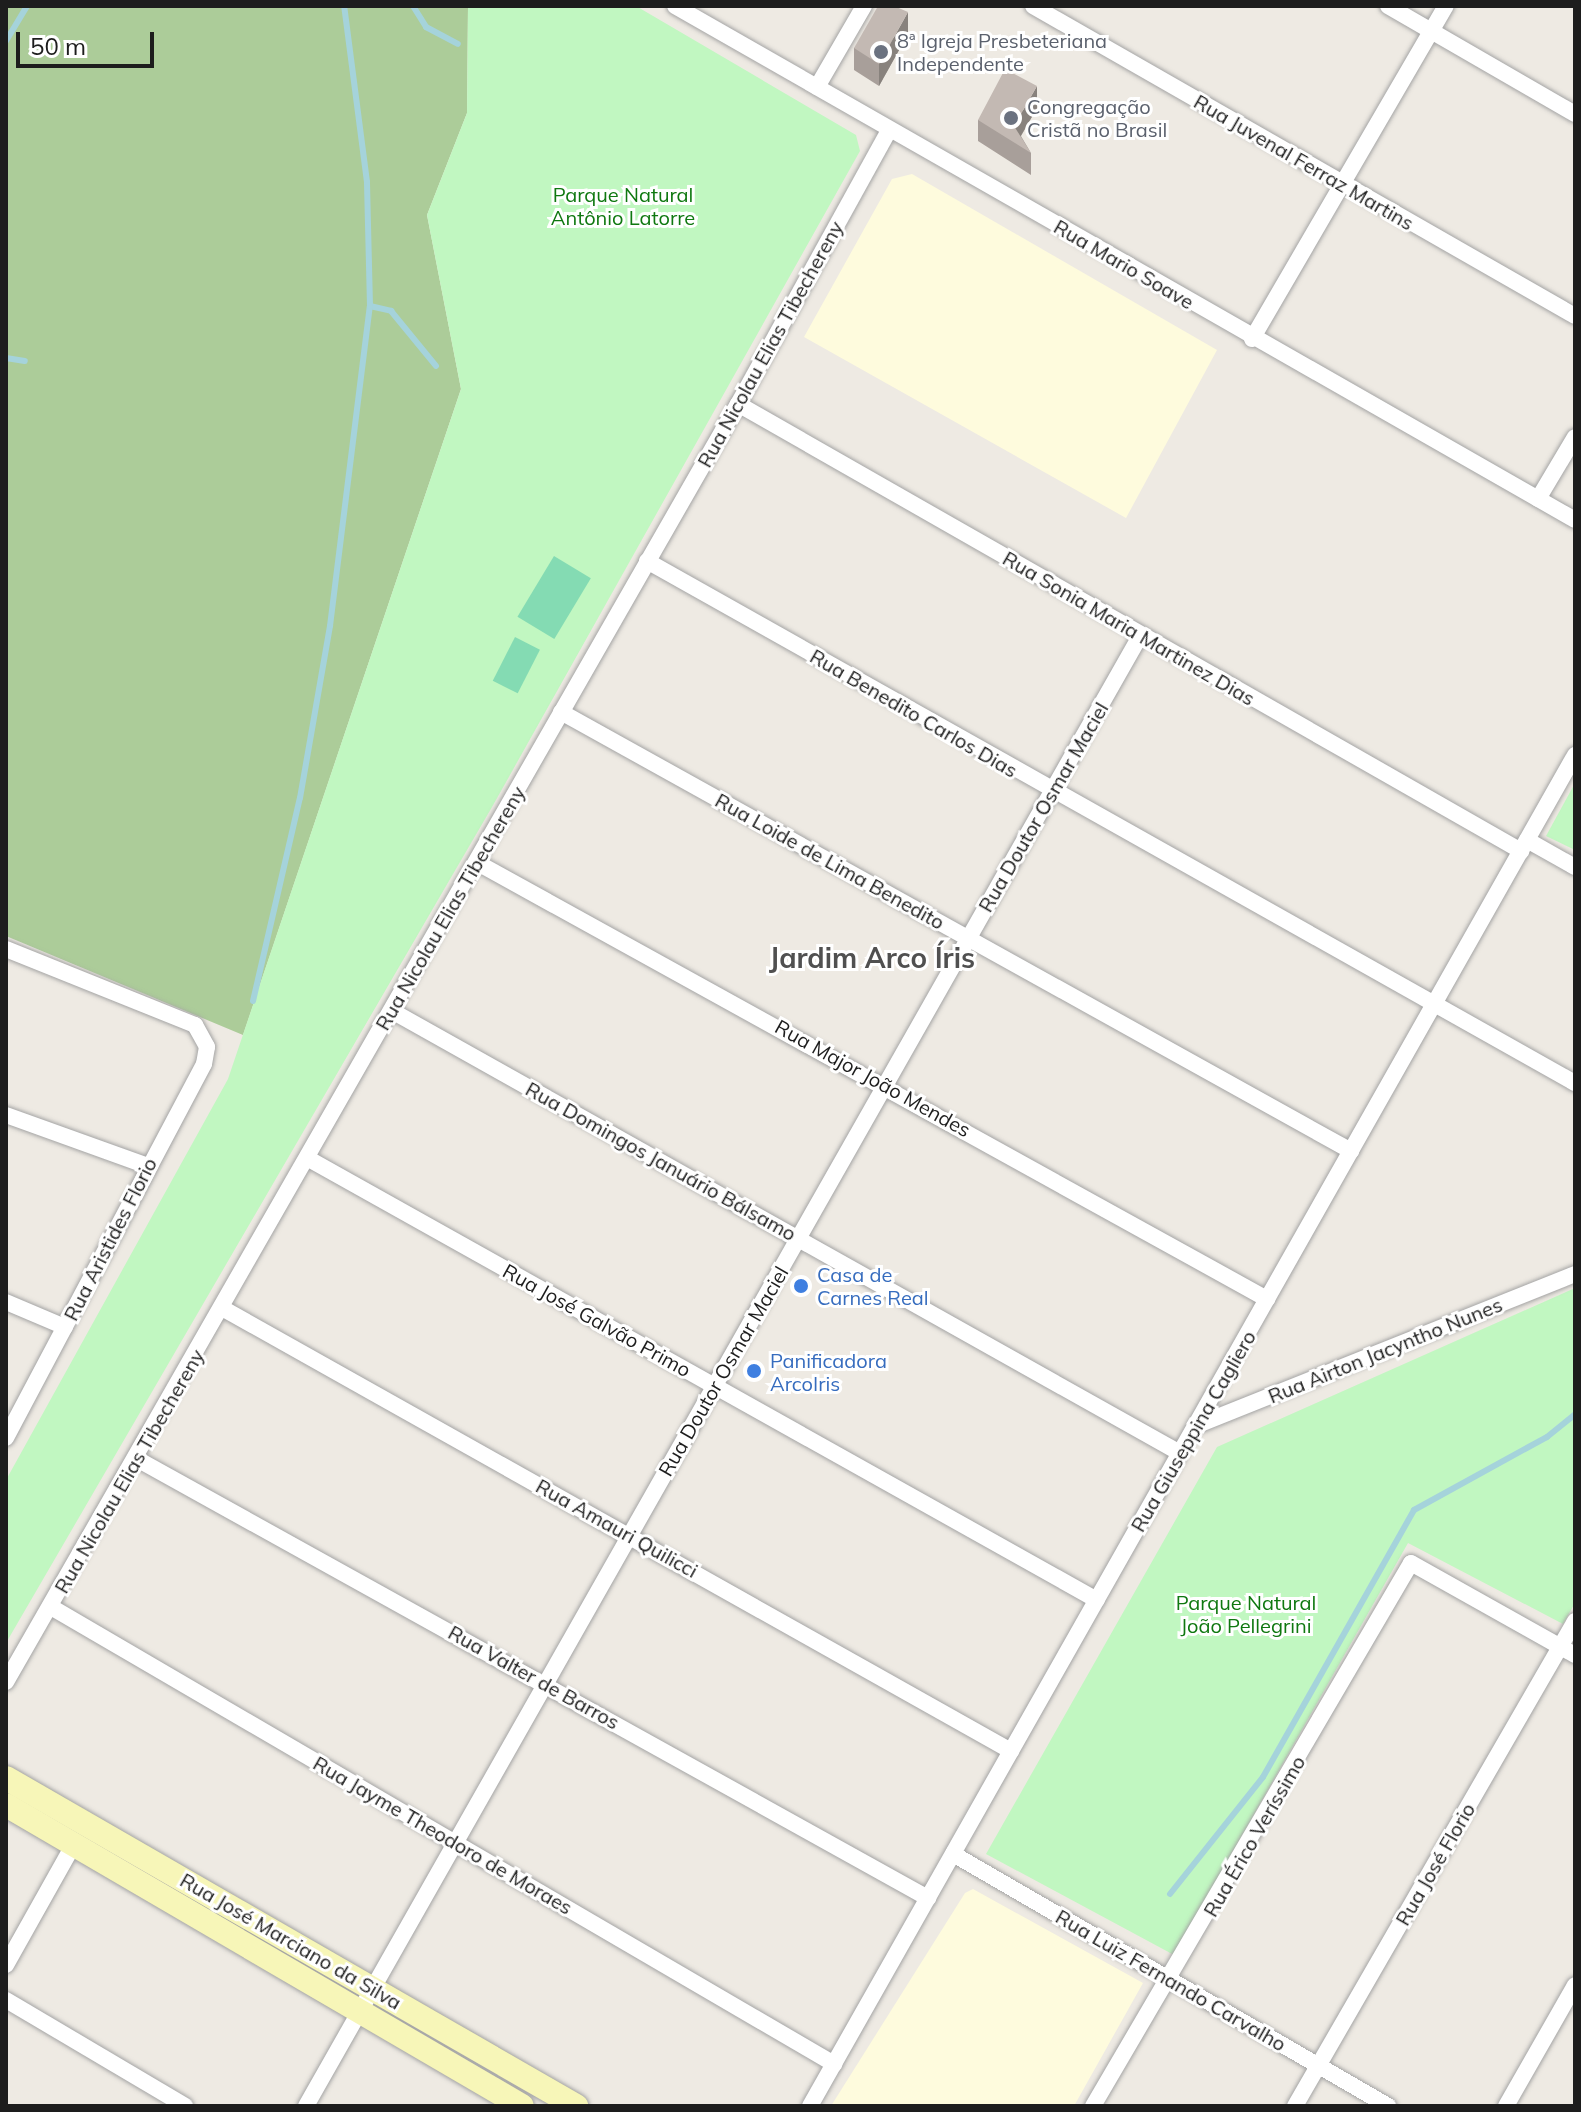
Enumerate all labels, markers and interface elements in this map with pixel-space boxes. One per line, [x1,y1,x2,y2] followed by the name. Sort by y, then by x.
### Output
[20,16,158,66] scale bar
[897,28,1107,75] place label: 8ª Igreja Presbeteriana Independente
[30,31,86,61] text: 50 m
[872,43,890,61] marker: 8ª Igreja Presbeteriana Independente
[1190,89,1418,235] street label: Rua Juvenal Ferraz Martins
[1027,94,1167,141] place label: Congregação Cristã no Brasil
[1002,109,1020,127] marker: Congregação Cristã no Brasil
[551,182,695,229] park label: Parque Natural Antônio Latorre
[1050,214,1198,314] street label: Rua Mario Soave
[692,217,848,471] street label: Rua Nicolau Elias Tibechereny
[999,546,1259,710] street label: Rua Sonia Maria Martinez Dias
[806,644,1022,782] street label: Rua Benedito Carlos Dias
[973,698,1113,916] street label: Rua Doutor Osmar Maciel
[370,782,530,1034] street label: Rua Nicolau Elias Tibechereny
[711,788,949,934] street label: Rua Loide de Lima Benedito
[769,941,975,975] district label: Jardim Arco Íris
[771,1014,975,1142] street label: Rua Major João Mendes
[522,1076,800,1246] street label: Rua Domingos Januário Bálsamo
[58,1153,162,1325] street label: Rua Aristides Florio
[499,1258,695,1382] street label: Rua José Galvão Primo
[653,1262,793,1480] street label: Rua Doutor Osmar Maciel
[817,1262,929,1309] place label: Casa de Carnes Real
[792,1277,810,1295] marker: Casa de Carnes Real
[1264,1292,1506,1408] street label: Rua Airton Jacyntho Nunes
[1126,1326,1260,1536] street label: Rua Giuseppina Cagliero
[49,1345,209,1597] street label: Rua Nicolau Elias Tibechereny
[770,1348,887,1395] place label: Panificadora ArcoIris
[745,1362,763,1380] marker: Panificadora ArcoIris
[532,1474,702,1582] street label: Rua Amauri Quilicci
[1176,1590,1316,1637] park label: Parque Natural João Pellegrini
[444,1620,624,1734] street label: Rua Valter de Barros
[309,1751,577,1919] street label: Rua Jayme Theodoro de Moraes
[1198,1751,1310,1921] street label: Rua Érico Veríssimo
[1390,1798,1480,1930] street label: Rua José Florio
[176,1868,406,2014] street label: Rua José Marciano da Silva
[1052,1904,1290,2056] street label: Rua Luiz Fernando Carvalho

